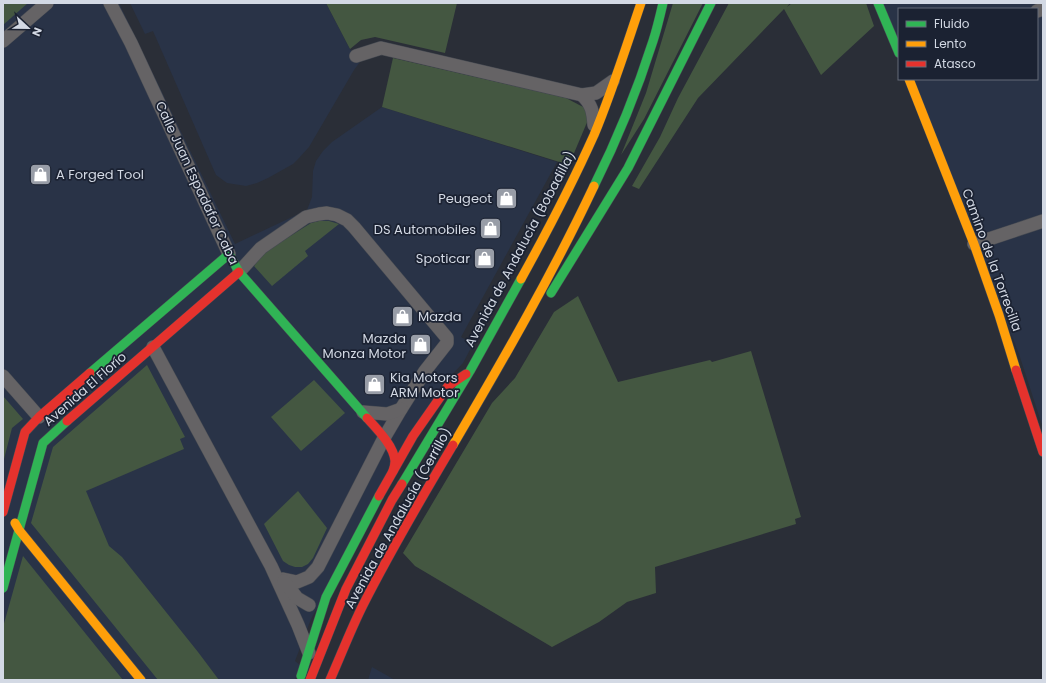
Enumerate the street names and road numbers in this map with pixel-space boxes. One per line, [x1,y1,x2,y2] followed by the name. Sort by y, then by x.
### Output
[151,98,243,268] street label: Calle Juan Espadafor Caba
[460,148,580,350] street label: Avenida de Andalucía (Bobadilla)
[957,186,1027,334] street label: Camino de la Torrecilla
[39,348,131,430] street label: Avenida El Florío
[340,424,456,612] street label: Avenida de Andalucía (Cerrillo)

